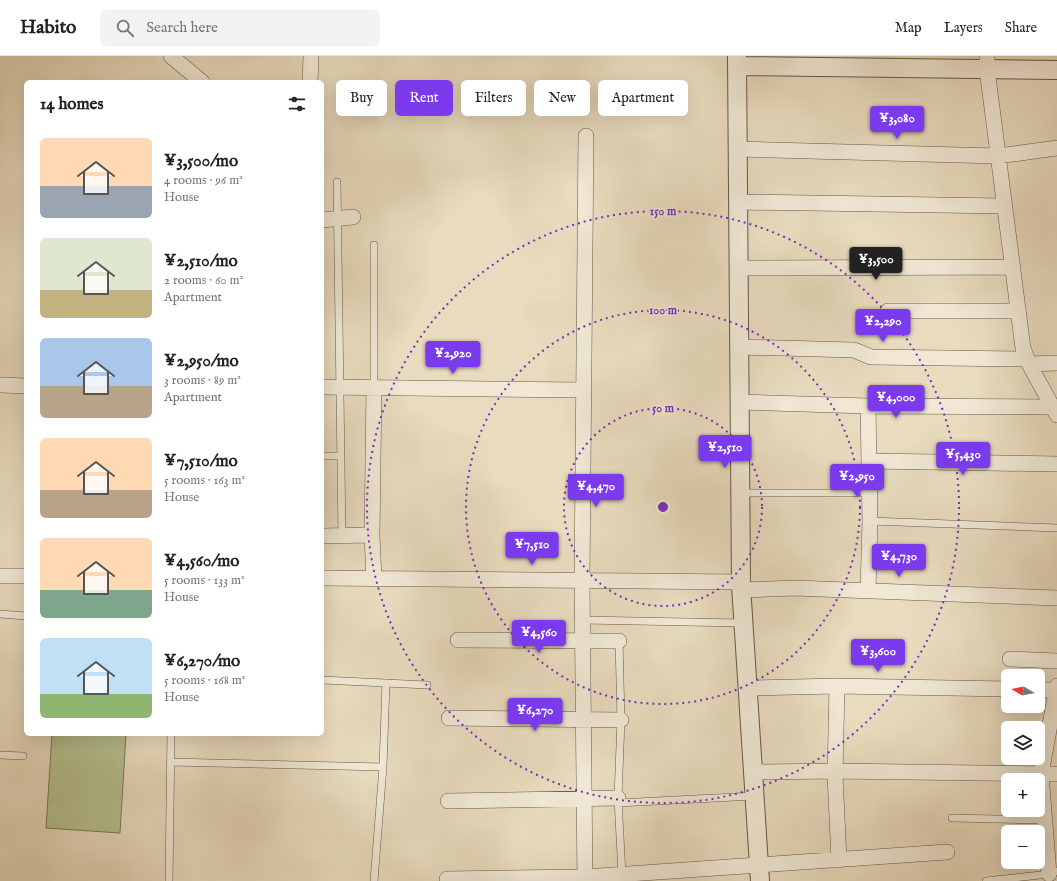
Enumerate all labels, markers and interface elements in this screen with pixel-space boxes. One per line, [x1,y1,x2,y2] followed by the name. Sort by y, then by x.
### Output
[100,10,380,46] search box
[20,16,76,40] text: Habito
[114,17,136,39] icon: search
[146,18,218,37] text: Search here
[895,19,922,37] text: Map
[944,19,983,37] text: Layers
[1005,19,1037,37] text: Share
[336,80,387,116] chip: Buy
[395,80,453,116] chip: Rent
[461,80,526,116] chip: Filters
[534,80,590,116] chip: New
[598,80,688,116] chip: Apartment
[286,93,308,115] icon: filters
[40,94,103,115] text: 14 homes
[864,106,930,140] pin: ¥3,080
[879,110,915,127] text: ¥3,080
[164,151,238,172] text: ¥3,500/mo
[72,154,120,202] icon: home
[164,172,243,189] text: 4 rooms · 96 m²
[164,189,199,206] text: House
[650,204,677,219] text: 150 m
[843,247,909,281] pin: ¥3,500
[164,251,238,272] text: ¥2,510/mo
[858,251,894,268] text: ¥3,500
[72,254,120,302] icon: home
[164,272,243,289] text: 2 rooms · 60 m²
[164,289,222,306] text: Apartment
[649,303,678,318] text: 100 m
[850,309,916,343] pin: ¥2,290
[864,313,902,330] text: ¥2,290
[420,341,486,375] pin: ¥2,920
[434,345,472,362] text: ¥2,920
[164,351,239,372] text: ¥2,950/mo
[72,354,120,402] icon: home
[164,372,241,389] text: 3 rooms · 89 m²
[863,385,929,419] pin: ¥4,000
[164,389,222,406] text: Apartment
[877,389,915,406] text: ¥4,000
[652,401,675,416] text: 50 m
[692,435,758,469] pin: ¥2,510
[708,439,742,456] text: ¥2,510
[930,442,996,476] pin: ¥5,430
[945,446,981,463] text: ¥5,430
[164,451,238,472] text: ¥7,510/mo
[72,454,120,502] icon: home
[824,464,890,498] pin: ¥2,950
[839,468,875,485] text: ¥2,950
[164,472,245,489] text: 5 rooms · 163 m²
[563,474,629,508] pin: ¥4,470
[577,478,615,495] text: ¥4,470
[164,489,199,506] text: House
[656,500,670,514] centre of rings
[499,532,565,566] pin: ¥7,510
[515,536,549,553] text: ¥7,510
[866,544,932,578] pin: ¥4,730
[881,548,917,565] text: ¥4,730
[164,551,239,572] text: ¥4,560/mo
[72,554,120,602] icon: home
[164,572,245,589] text: 5 rooms · 133 m²
[164,589,199,606] text: House
[506,620,572,654] pin: ¥4,560
[521,624,557,641] text: ¥4,560
[845,639,911,673] pin: ¥3,600
[860,643,896,660] text: ¥3,600
[164,651,240,672] text: ¥6,270/mo
[72,654,120,702] icon: home
[1001,669,1045,713] north arrow
[1001,669,1045,869] map controls
[164,672,245,689] text: 5 rooms · 168 m²
[164,689,199,706] text: House
[502,698,568,732] pin: ¥6,270
[517,702,553,719] text: ¥6,270
[1001,721,1045,765] button: layers
[1001,773,1045,817] button: +
[1001,825,1045,869] button: −

